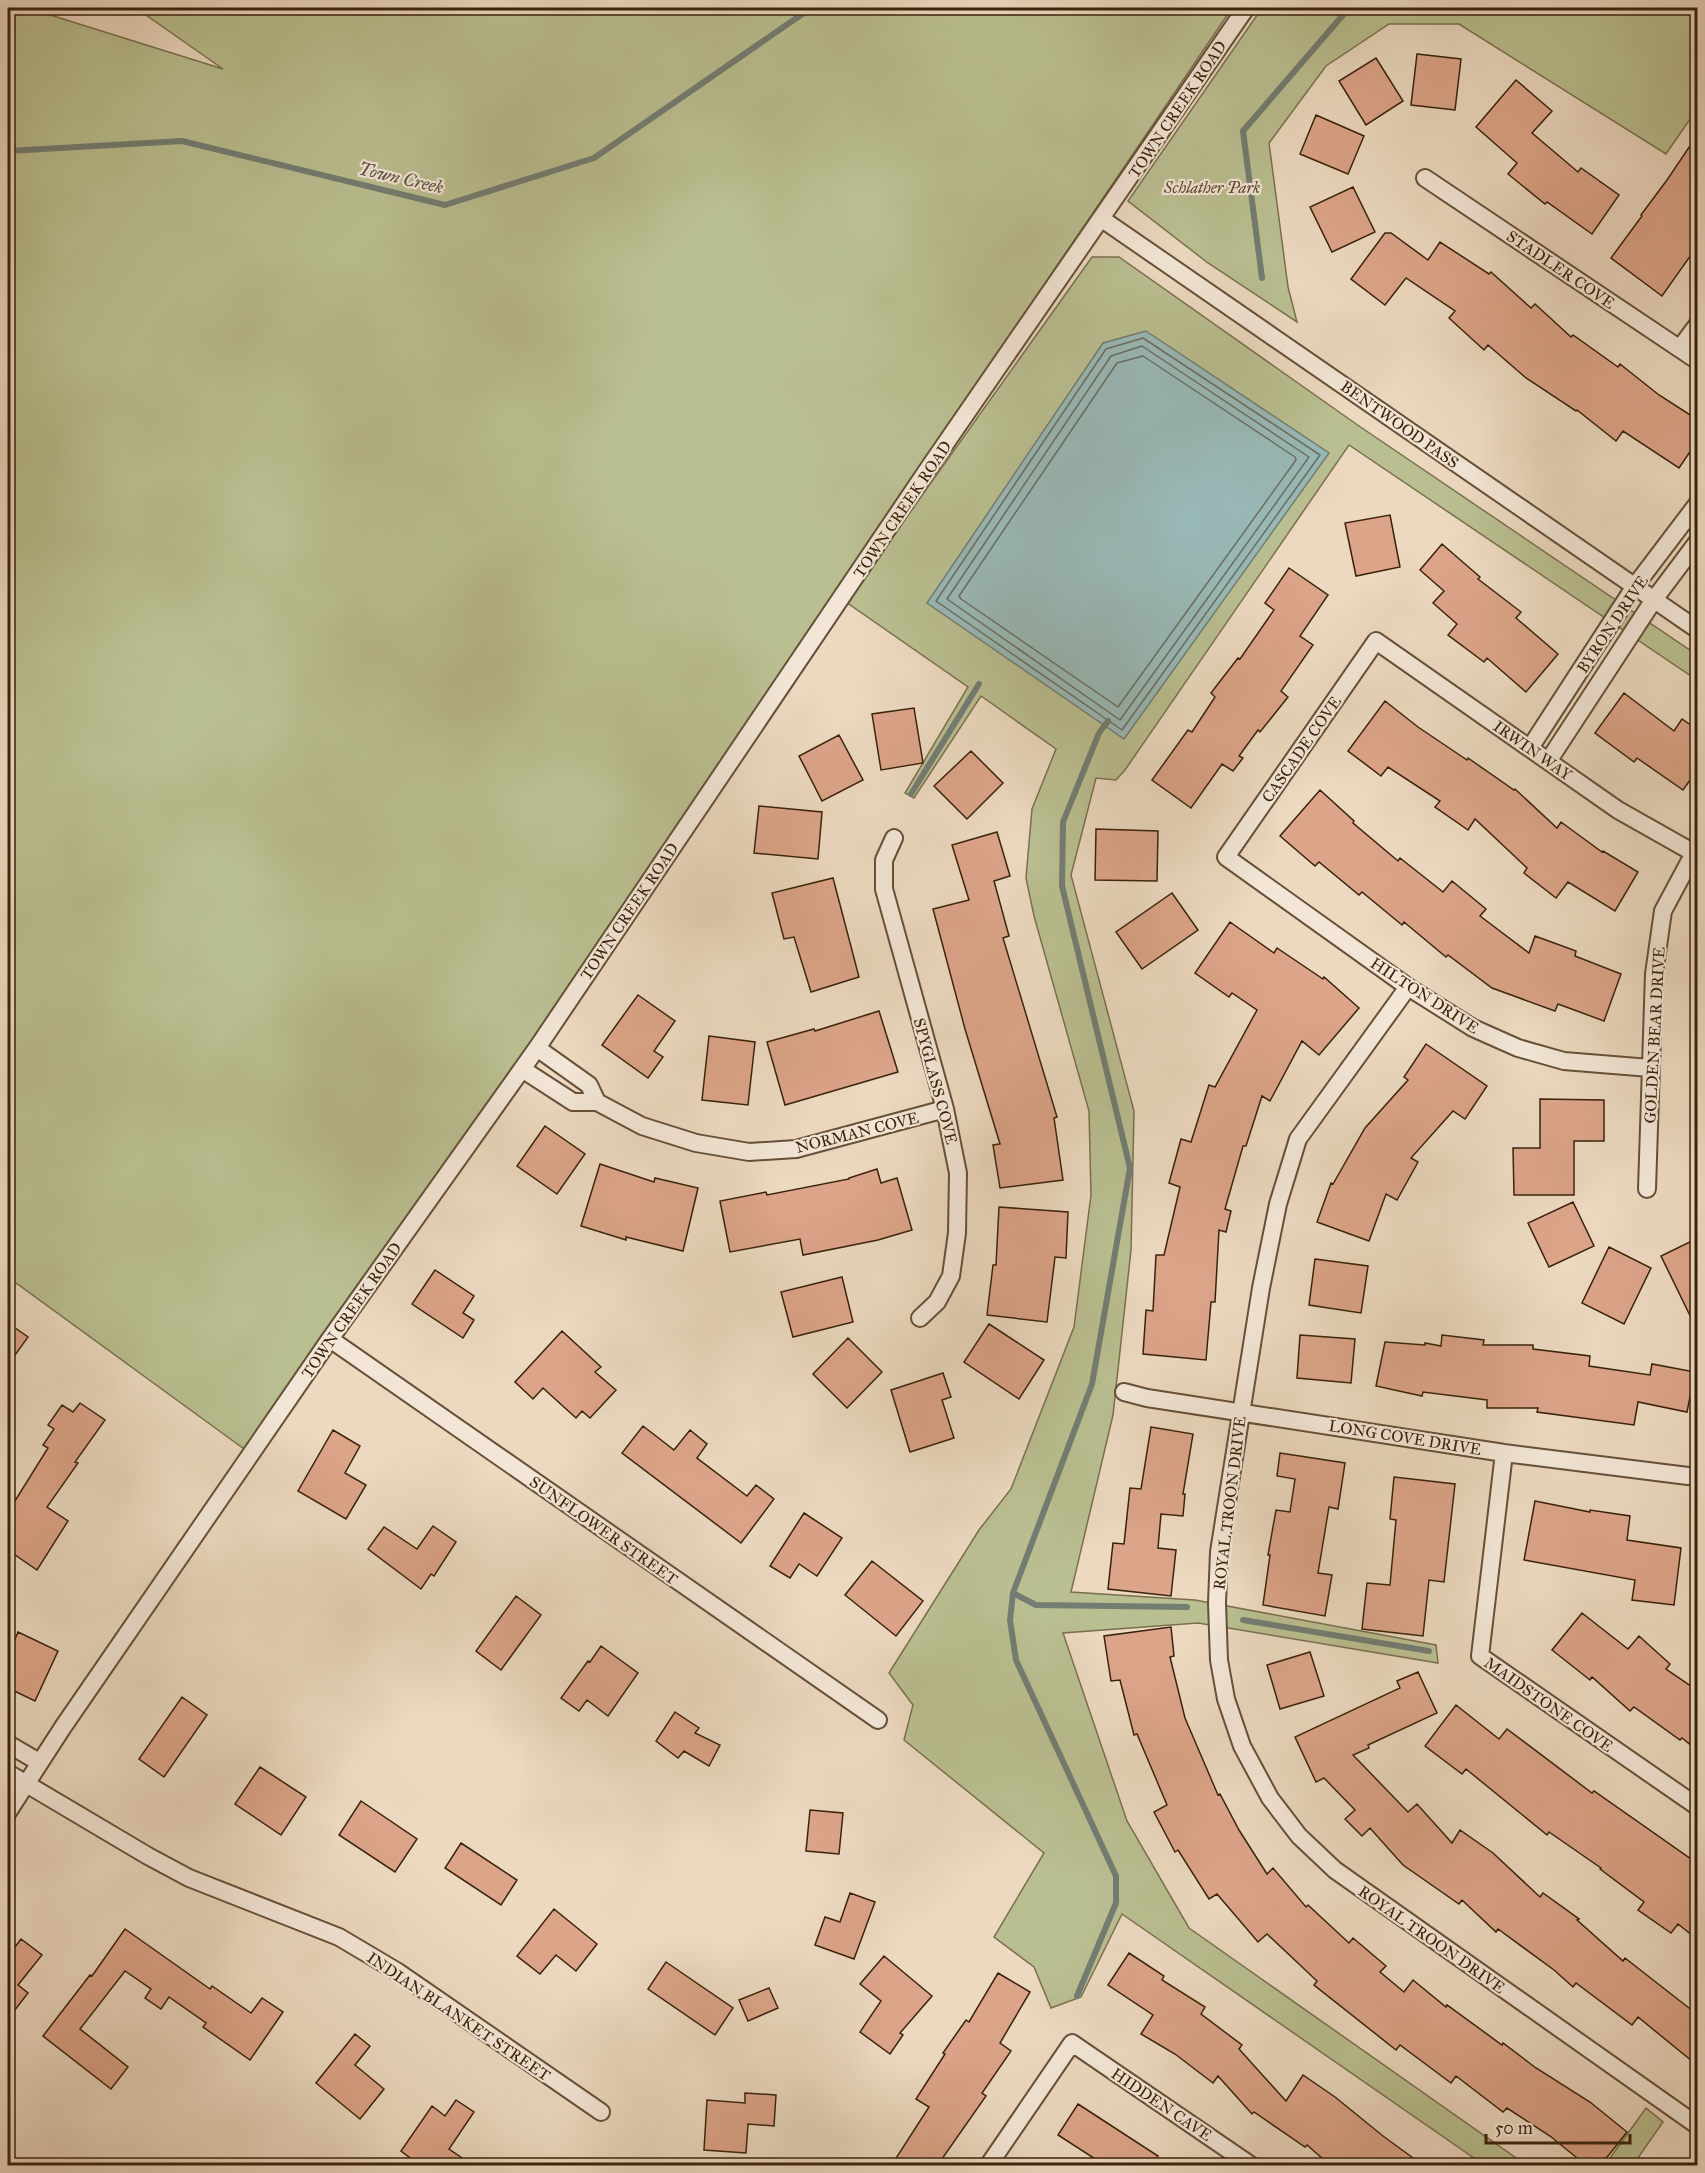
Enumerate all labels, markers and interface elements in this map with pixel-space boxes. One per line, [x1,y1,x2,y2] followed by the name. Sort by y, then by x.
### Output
[1124,37,1230,181] street label: TOWN CREEK ROAD
[356,158,446,198] water label: Town Creek
[1163,178,1260,197] park label: Schlather Park
[1503,226,1618,313] street label: STADLER COVE
[1337,377,1462,472] street label: BENTWOOD PASS
[849,437,955,581] street label: TOWN CREEK ROAD
[1573,572,1652,677] street label: BYRON DRIVE
[1258,693,1345,806] street label: CASCADE COVE
[1490,716,1576,785] street label: IRWIN WAY
[576,839,682,983] street label: TOWN CREEK ROAD
[1640,946,1669,1124] street label: GOLDEN BEAR DRIVE
[1367,953,1482,1037] street label: HILTON DRIVE
[910,1016,962,1146] street label: SPYGLASS COVE
[794,1108,921,1157] street label: NORMAN COVE
[297,1239,405,1382] street label: TOWN CREEK ROAD
[1209,1415,1250,1591] street label: ROYAL TROON DRIVE
[1327,1416,1483,1459] street label: LONG COVE DRIVE
[526,1472,681,1589] street label: SUNFLOWER STREET
[1481,1653,1617,1756] street label: MAIDSTONE COVE
[1355,1881,1509,1997] street label: ROYAL TROON DRIVE
[363,1948,554,2085] street label: INDIAN BLANKET STREET
[1108,2064,1216,2145] street label: HIDDEN CAVE
[1486,2107,1630,2145] scale bar
[1495,2117,1533,2139] text: 50 m

